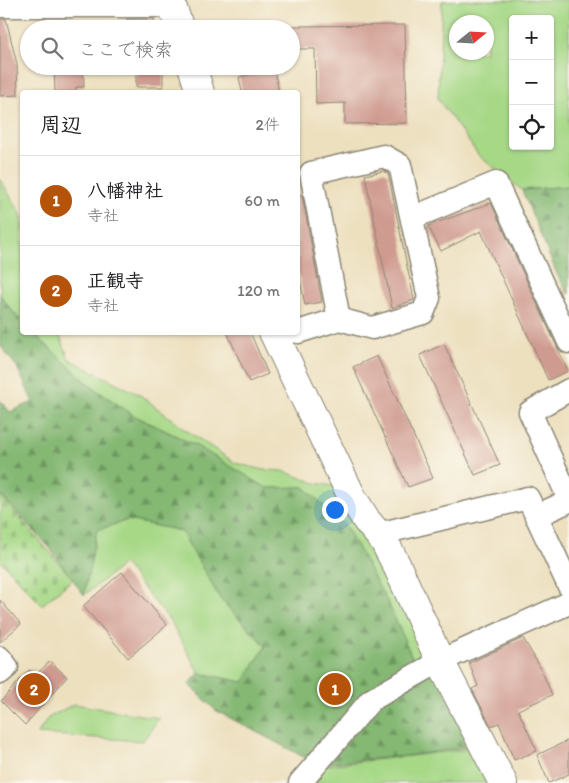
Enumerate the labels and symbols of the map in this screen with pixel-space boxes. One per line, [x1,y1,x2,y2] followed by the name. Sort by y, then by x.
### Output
[449,15,494,60] north arrow
[322,497,348,523] your location
[18,670,50,708] pin: 2
[319,670,351,708] pin: 1

